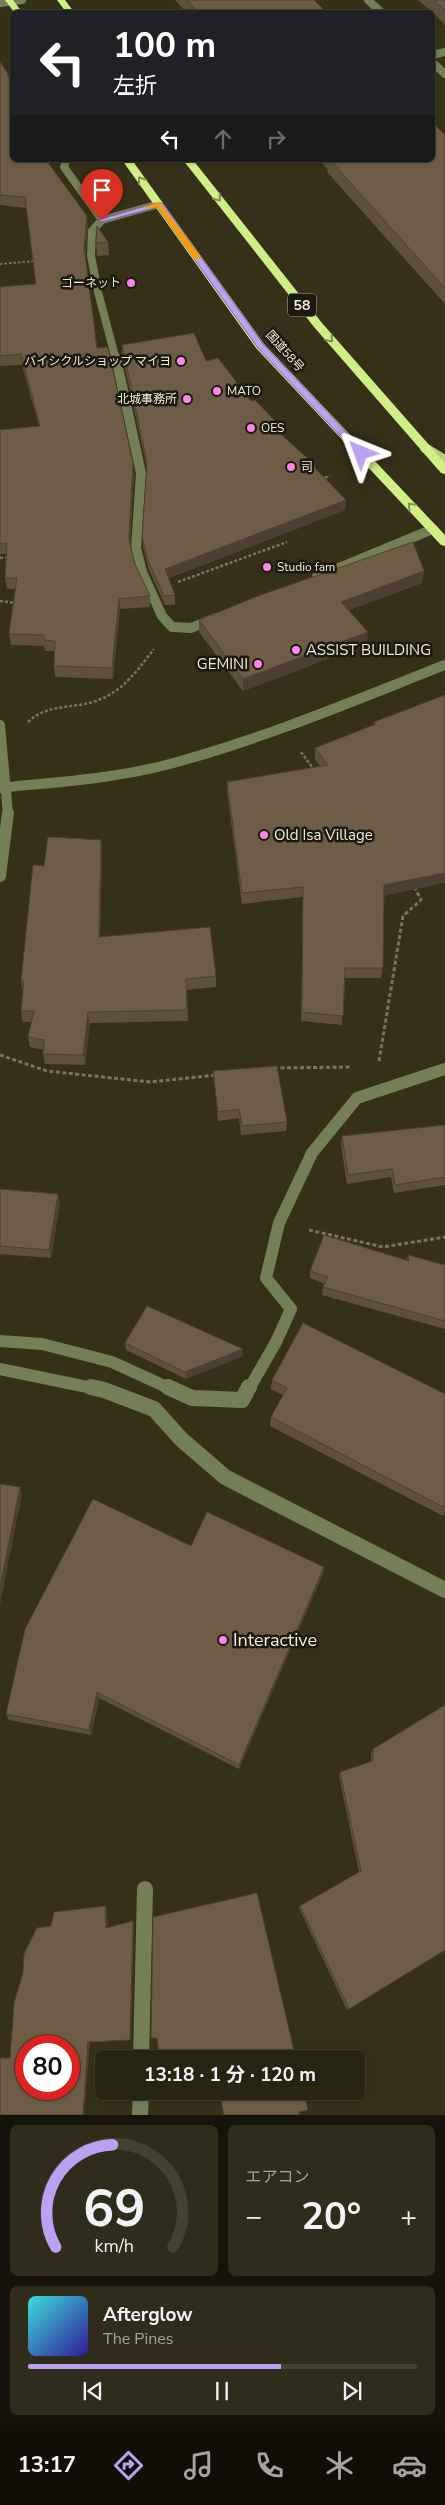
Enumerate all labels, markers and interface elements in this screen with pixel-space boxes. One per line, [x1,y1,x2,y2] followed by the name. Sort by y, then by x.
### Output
[113,22,216,69] text: 100 m
[30,30,95,95] icon: left
[113,71,157,101] text: 左折
[156,125,184,153] icon: left
[209,125,237,153] icon: ahead
[262,125,290,153] icon: right
[81,169,123,220] pin
[88,176,116,204] icon: arrive
[138,176,147,186] one-way arrow
[213,192,221,201] one-way arrow
[61,275,121,291] place label: ゴーネット
[125,277,137,289] marker: ゴーネット
[288,294,316,316] road number: 58
[262,327,308,375] street label: 国道58号
[324,334,333,343] one-way arrow
[24,353,171,369] place label: バイシクルショップ マイヨ
[175,355,187,367] marker: バイシクルショップ マイヨ
[227,383,261,399] place label: MATO
[211,385,223,397] marker: MATO
[117,391,177,407] place label: 北城事務所
[181,393,193,405] marker: 北城事務所
[261,420,284,436] place label: OES
[245,422,257,434] marker: OES
[334,426,386,478] position arrow
[301,459,313,475] place label: 司
[285,461,297,473] marker: 司
[408,503,417,512] one-way arrow
[277,559,335,575] place label: Studio fam
[261,561,273,573] marker: Studio fam
[306,640,431,660] place label: ASSIST BUILDING
[290,644,302,656] marker: ASSIST BUILDING
[197,654,248,674] place label: GEMINI
[252,658,264,670] marker: GEMINI
[274,825,373,845] place label: Old Isa Village
[258,829,270,841] marker: Old Isa Village
[233,1628,317,1652] place label: Interactive
[217,1634,229,1646] marker: Interactive
[15,2035,80,2100] speed limit sign: 80
[144,2062,316,2088] text: 13:18 · 1 分 · 120 m
[246,2166,310,2188] text: エアコン
[83,2173,145,2244] text: 69
[301,2191,361,2242] text: 20°
[246,2198,262,2236] text: −
[400,2198,417,2236] text: +
[94,2234,133,2258] text: km/h
[103,2302,193,2328] text: Afterglow
[103,2328,173,2350] text: The Pines
[79,2377,107,2405] icon: previous
[208,2377,236,2405] icon: pause
[338,2377,366,2405] icon: next
[111,2448,146,2483] icon: directions
[181,2448,216,2483] icon: music
[252,2448,287,2483] icon: phone
[322,2448,357,2483] icon: climate
[392,2448,427,2483] icon: car
[18,2450,76,2480] text: 13:17

